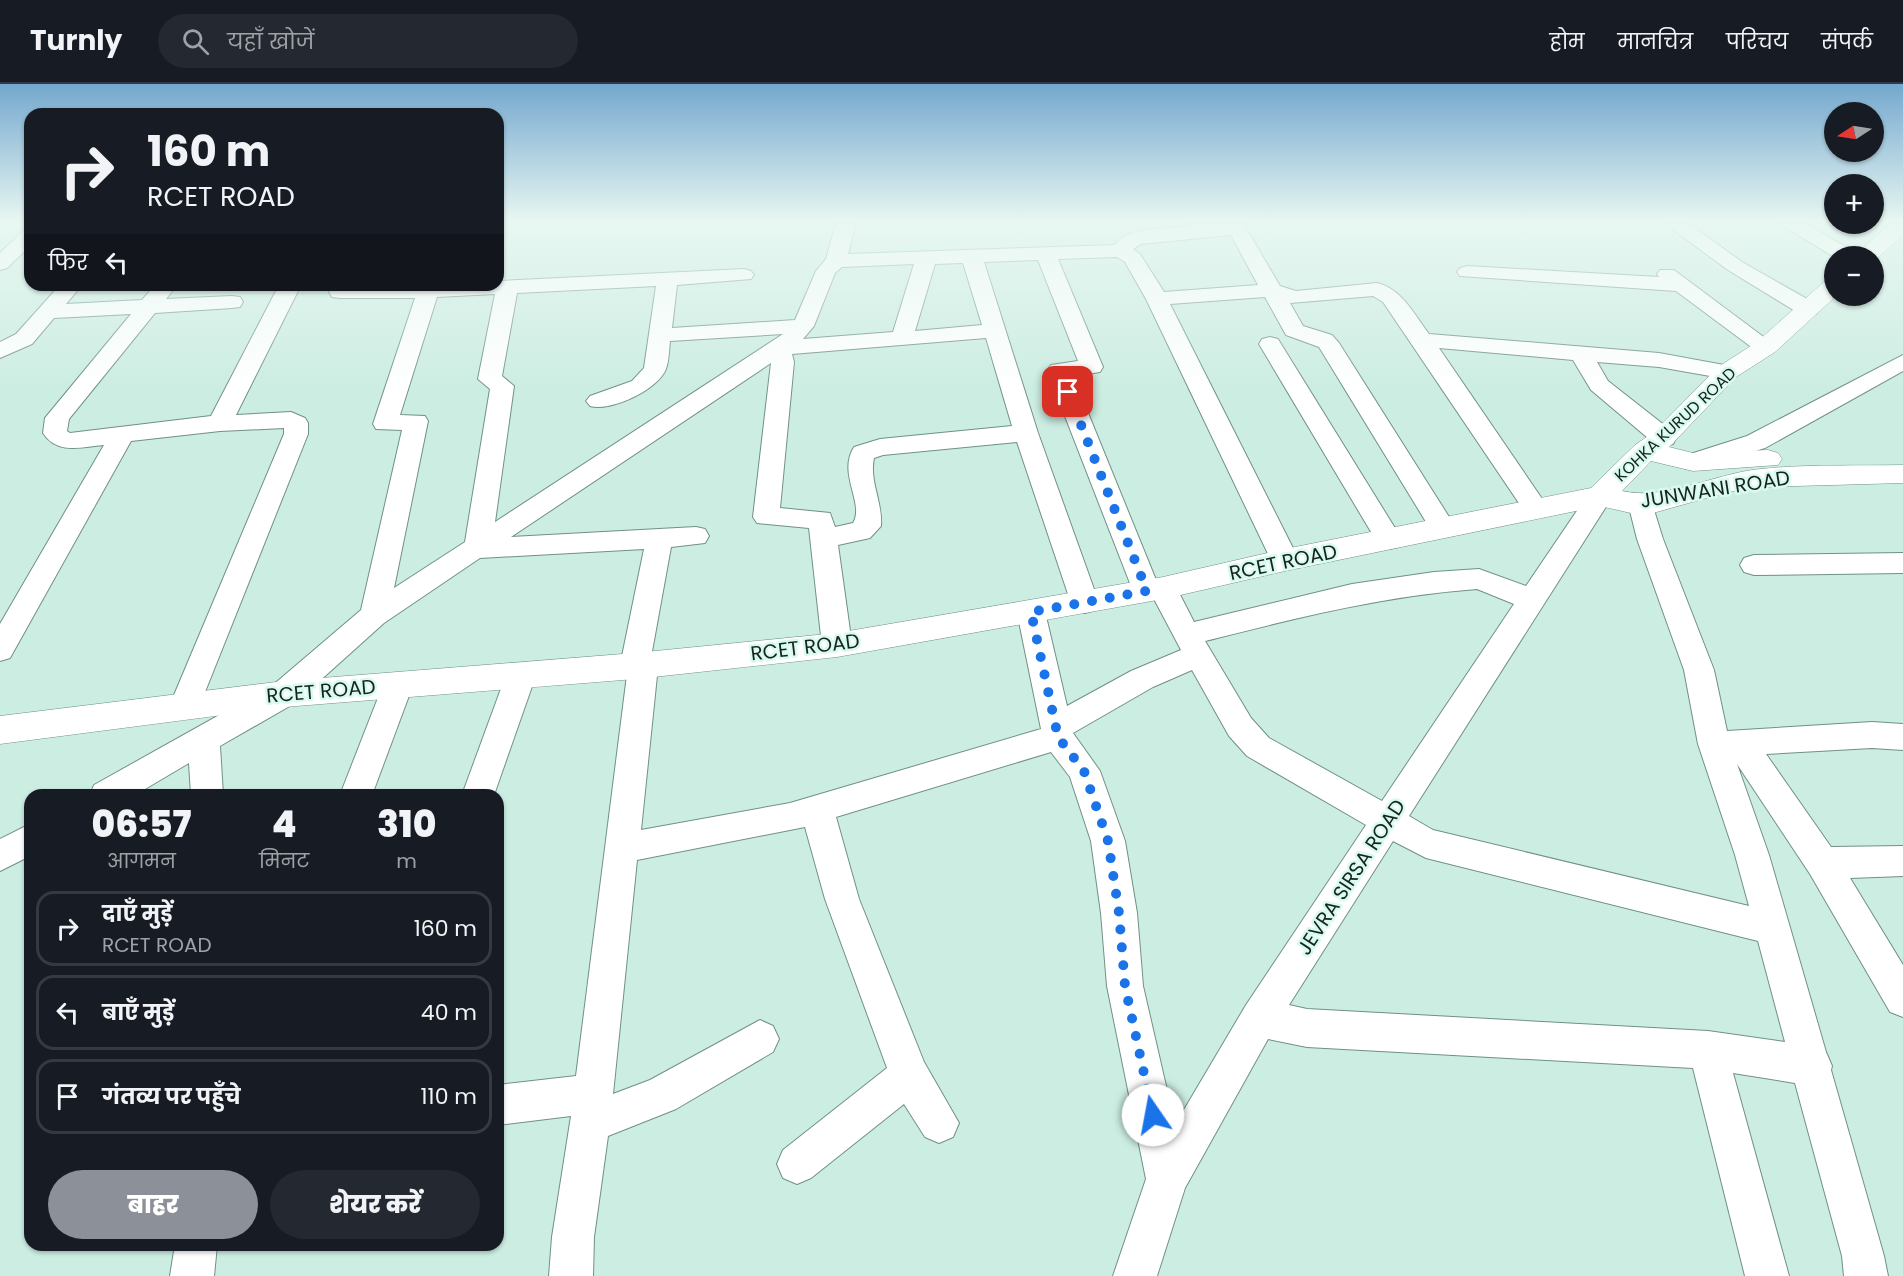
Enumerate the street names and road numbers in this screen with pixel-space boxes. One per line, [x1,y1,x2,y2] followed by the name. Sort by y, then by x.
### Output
[1609,362,1741,487] street label: KOHKA KURUD ROAD
[1638,463,1792,515] street label: JUNWANI ROAD
[1227,537,1339,587] street label: RCET ROAD
[749,626,861,668] street label: RCET ROAD
[265,672,377,710] street label: RCET ROAD
[1290,794,1412,960] street label: JEVRA SIRSA ROAD

